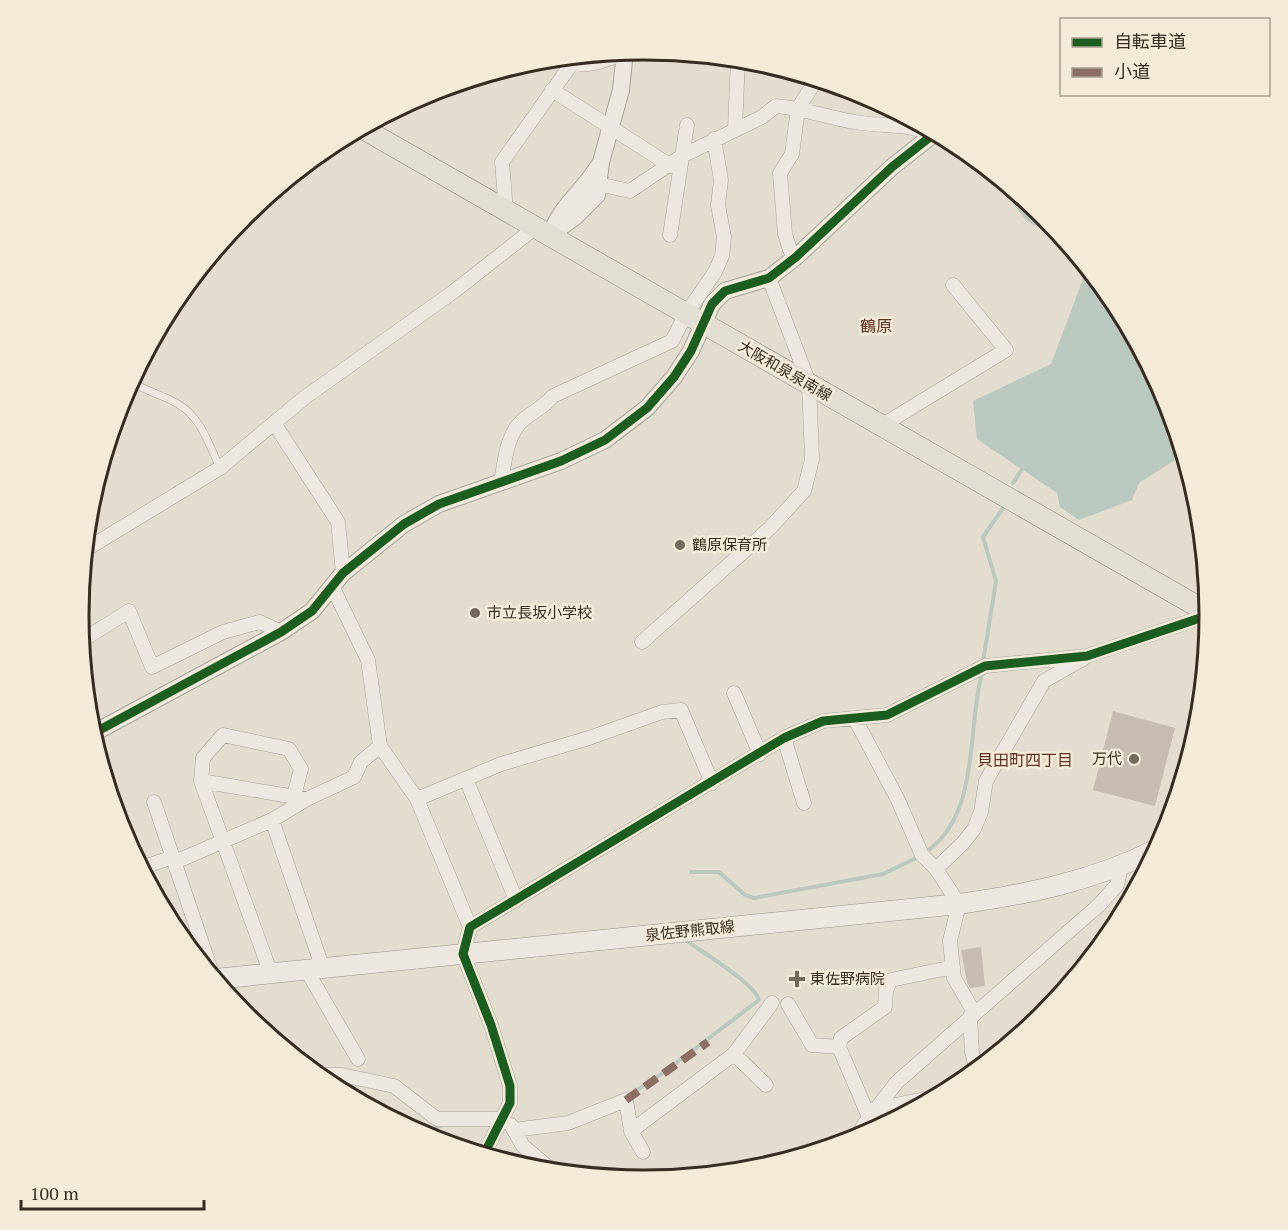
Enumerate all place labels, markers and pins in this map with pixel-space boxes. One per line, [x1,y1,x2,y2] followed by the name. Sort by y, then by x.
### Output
[692,534,767,554] place label: 鶴原保育所
[673,538,687,552] marker: 鶴原保育所
[487,602,592,622] place label: 市立長坂小学校
[468,606,482,620] marker: 市立長坂小学校
[1092,748,1122,768] place label: 万代
[1127,752,1141,766] marker: 万代
[810,968,885,988] place label: 東佐野病院
[788,970,806,988] marker: 東佐野病院

